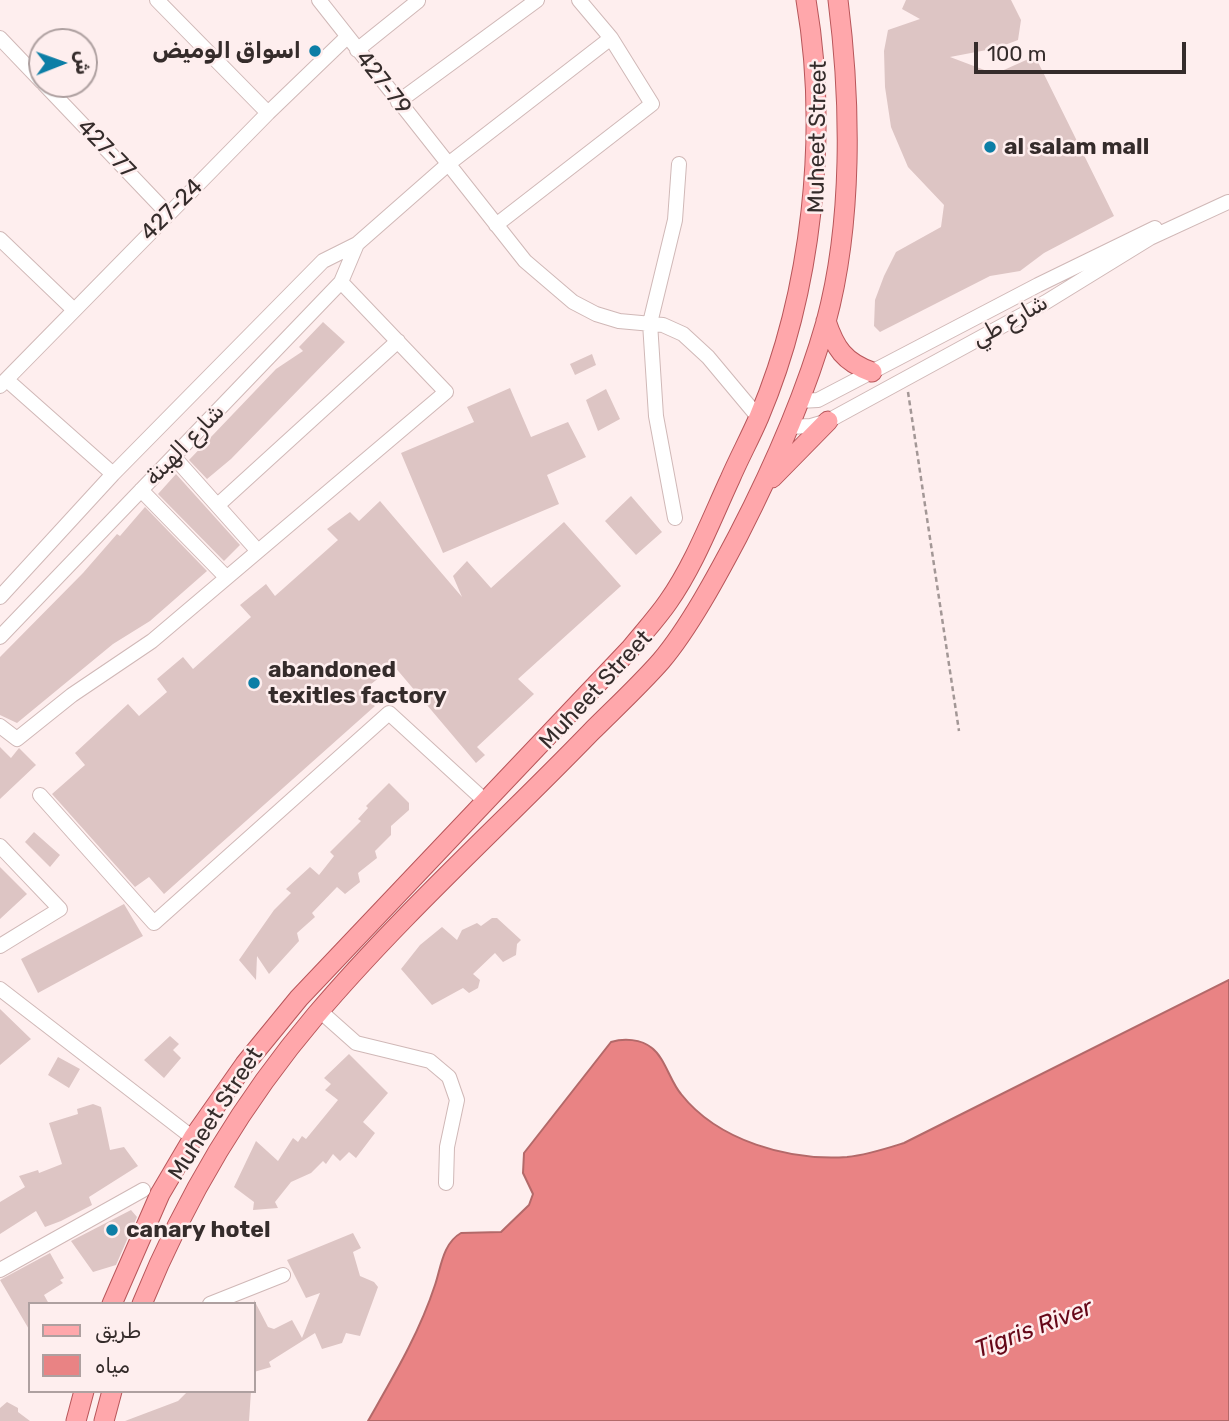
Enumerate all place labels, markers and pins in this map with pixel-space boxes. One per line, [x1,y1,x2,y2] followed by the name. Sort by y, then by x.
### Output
[153,37,301,65] place label: اسواق الوميض
[307,43,323,59] marker: اسواق الوميض
[1004,133,1149,161] place label: al salam mall
[982,139,998,155] marker: al salam mall
[268,656,447,710] place label: abandoned texitles factory
[246,675,262,691] marker: abandoned texitles factory
[126,1216,271,1244] place label: canary hotel
[104,1222,120,1238] marker: canary hotel

